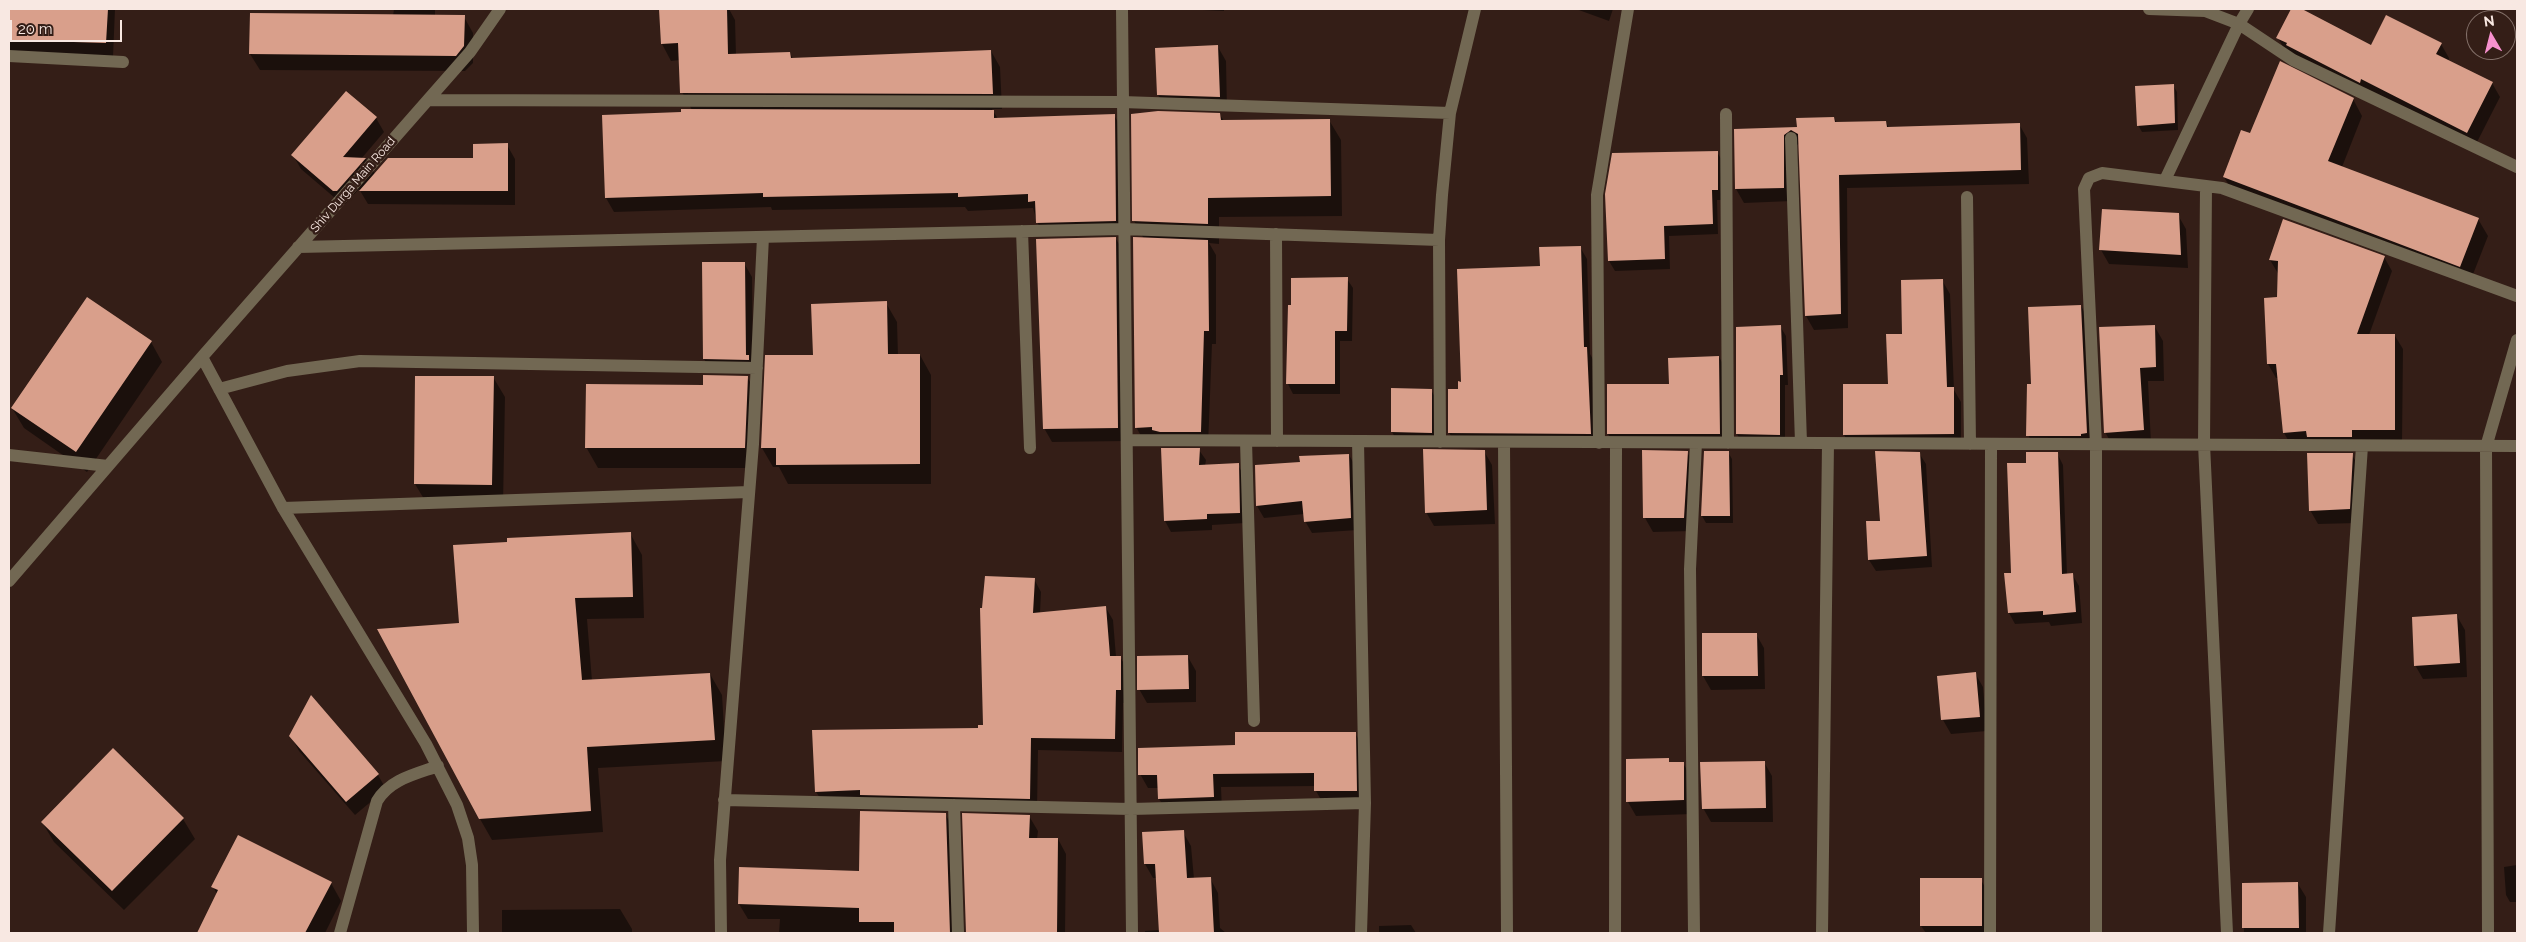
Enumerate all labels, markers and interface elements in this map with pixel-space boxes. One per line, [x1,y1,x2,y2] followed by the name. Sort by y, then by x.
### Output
[12,10,125,42] scale bar
[2466,10,2516,60] north arrow
[2483,12,2495,30] text: N
[18,20,53,38] text: 20 m
[308,134,398,236] street label: Shiv Durga Main Road

